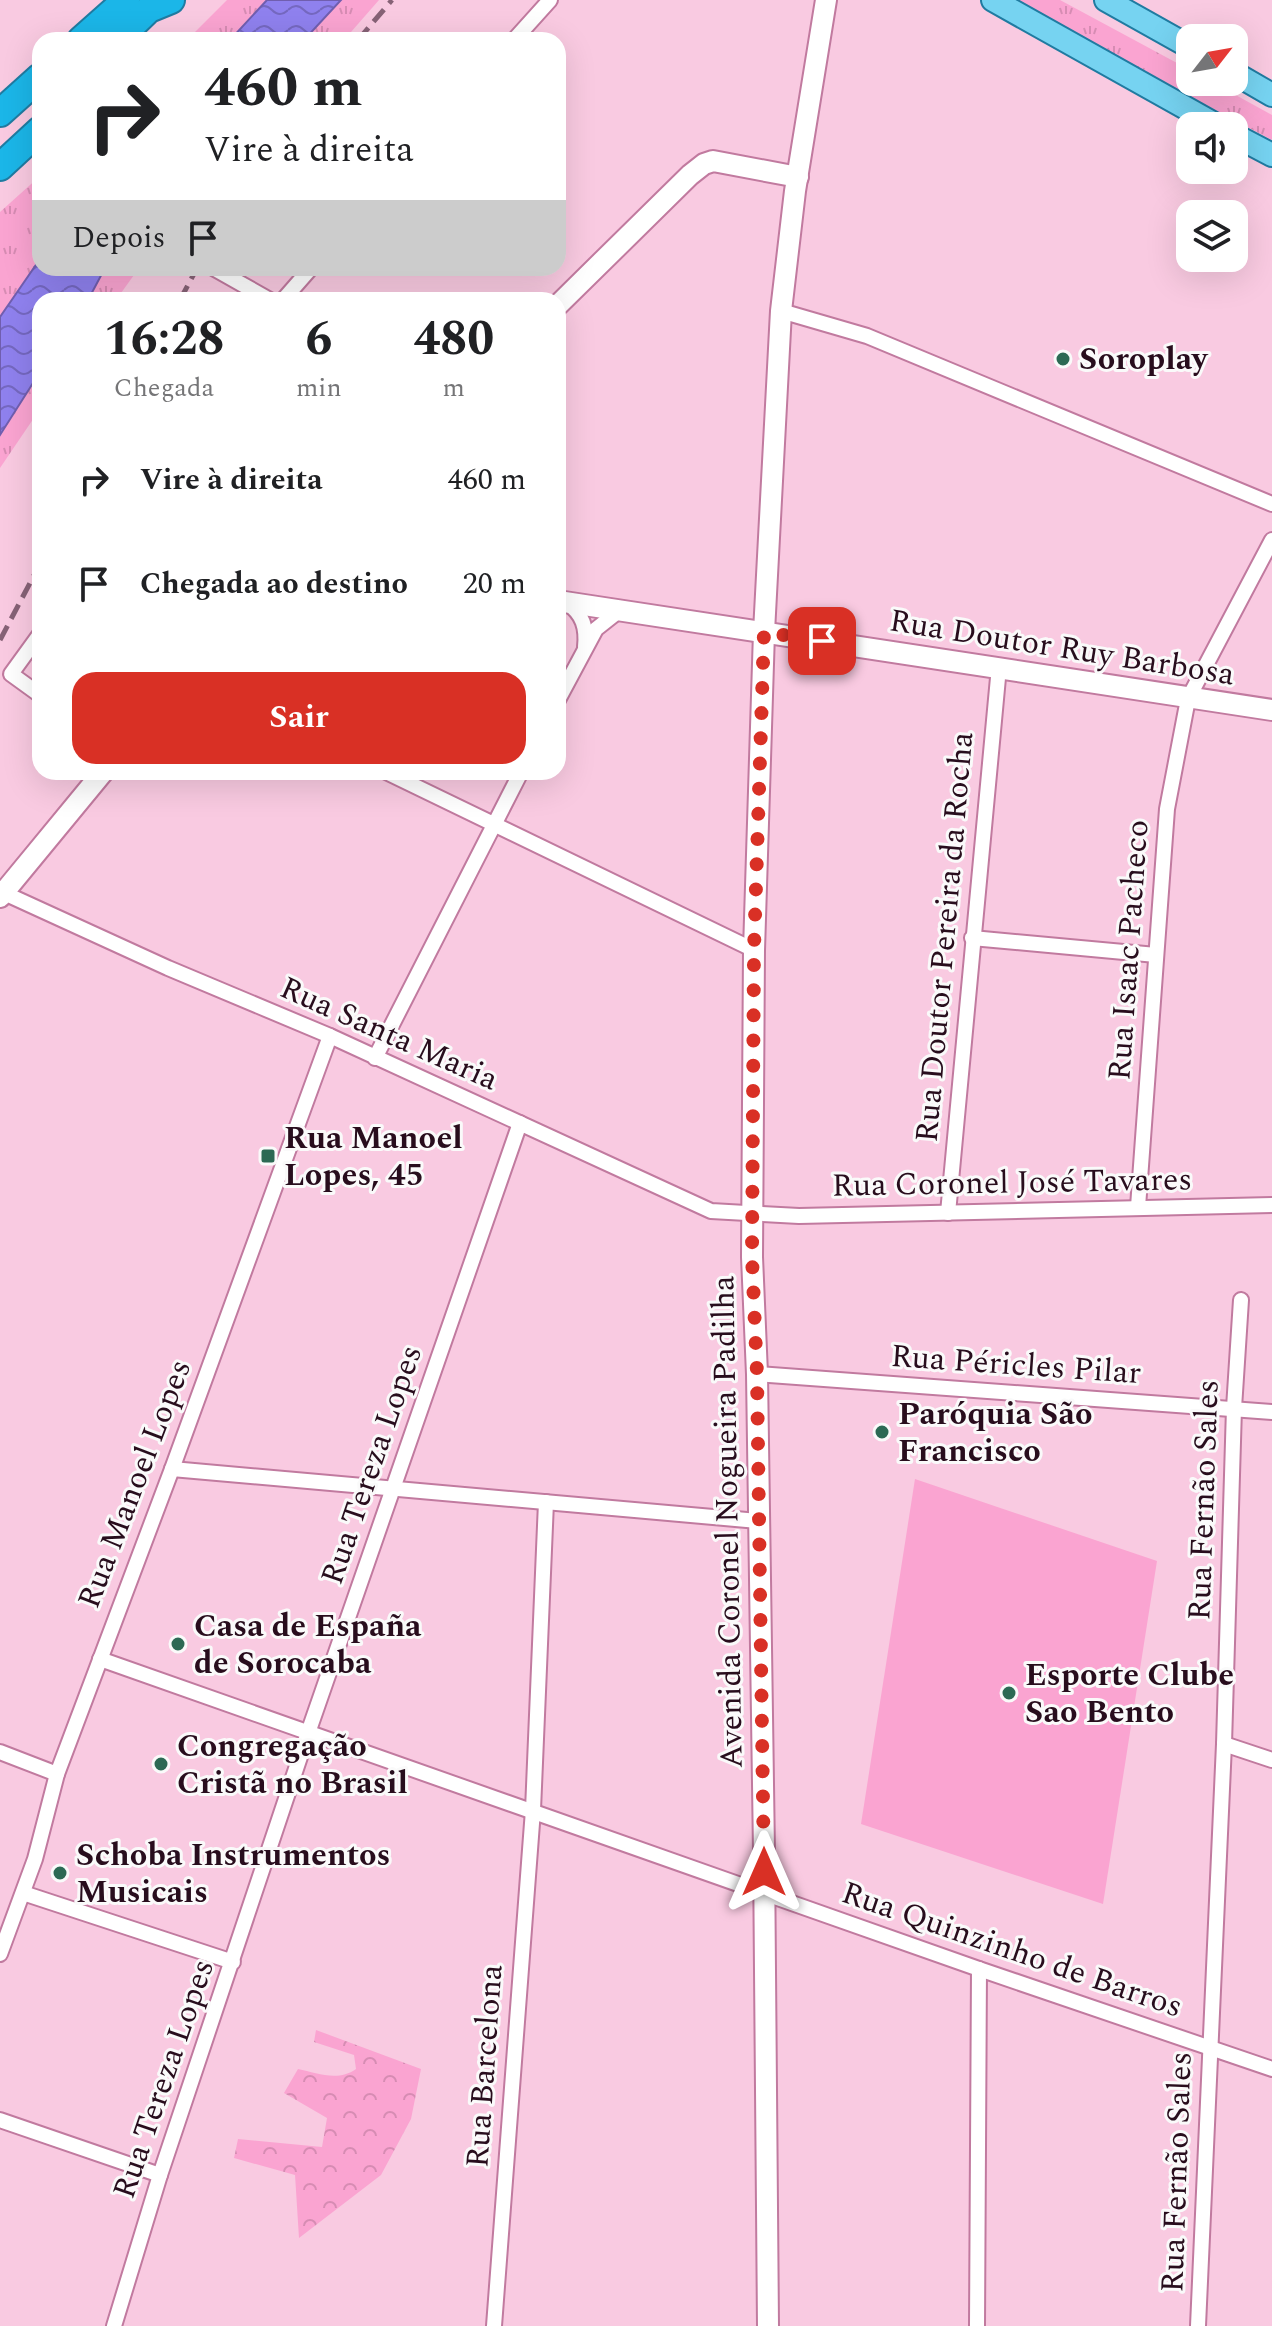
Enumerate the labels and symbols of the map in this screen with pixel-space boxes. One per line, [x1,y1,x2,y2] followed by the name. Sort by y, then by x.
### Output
[1176,24,1248,96] north arrow
[1079,335,1209,384] place label: Soroplay
[1054,350,1072,368] marker: Soroplay
[886,597,1238,700] street label: Rua Doutor Ruy Barbosa
[788,607,856,675] pin
[903,729,987,1144] street label: Rua Doutor Pereira da Rocha
[1095,818,1163,1082] street label: Rua Isaac Pacheco
[272,964,506,1104] street label: Rua Santa Maria
[284,1114,463,1200] place label: Rua Manoel Lopes, 45
[259,1147,277,1165] marker: Rua Manoel Lopes, 45
[832,1155,1192,1211] street label: Rua Coronel José Tavares
[699,1275,757,1769] street label: Avenida Coronel Nogueira Padilha
[889,1332,1143,1398] street label: Rua Péricles Pilar
[308,1339,436,1591] street label: Rua Tereza Lopes
[65,1352,205,1616] street label: Rua Manoel Lopes
[1175,1379,1233,1621] street label: Rua Fernão Sales
[898,1390,1093,1476] place label: Paróquia São Francisco
[873,1423,891,1441] marker: Paróquia São Francisco
[194,1602,422,1688] place label: Casa de España de Sorocaba
[169,1635,187,1653] marker: Casa de España de Sorocaba
[1025,1651,1234,1737] place label: Esporte Clube Sao Bento
[1000,1684,1018,1702] marker: Esporte Clube Sao Bento
[177,1722,408,1808] place label: Congregação Cristã no Brasil
[152,1755,170,1773] marker: Congregação Cristã no Brasil
[722,1830,806,1914] position arrow
[76,1831,390,1917] place label: Schoba Instrumentos Musicais
[51,1864,69,1882] marker: Schoba Instrumentos Musicais
[835,1869,1189,2031] street label: Rua Quinzinho de Barros
[100,1953,228,2205] street label: Rua Tereza Lopes
[453,1962,517,2169] street label: Rua Barcelona
[1148,2051,1206,2293] street label: Rua Fernão Sales

